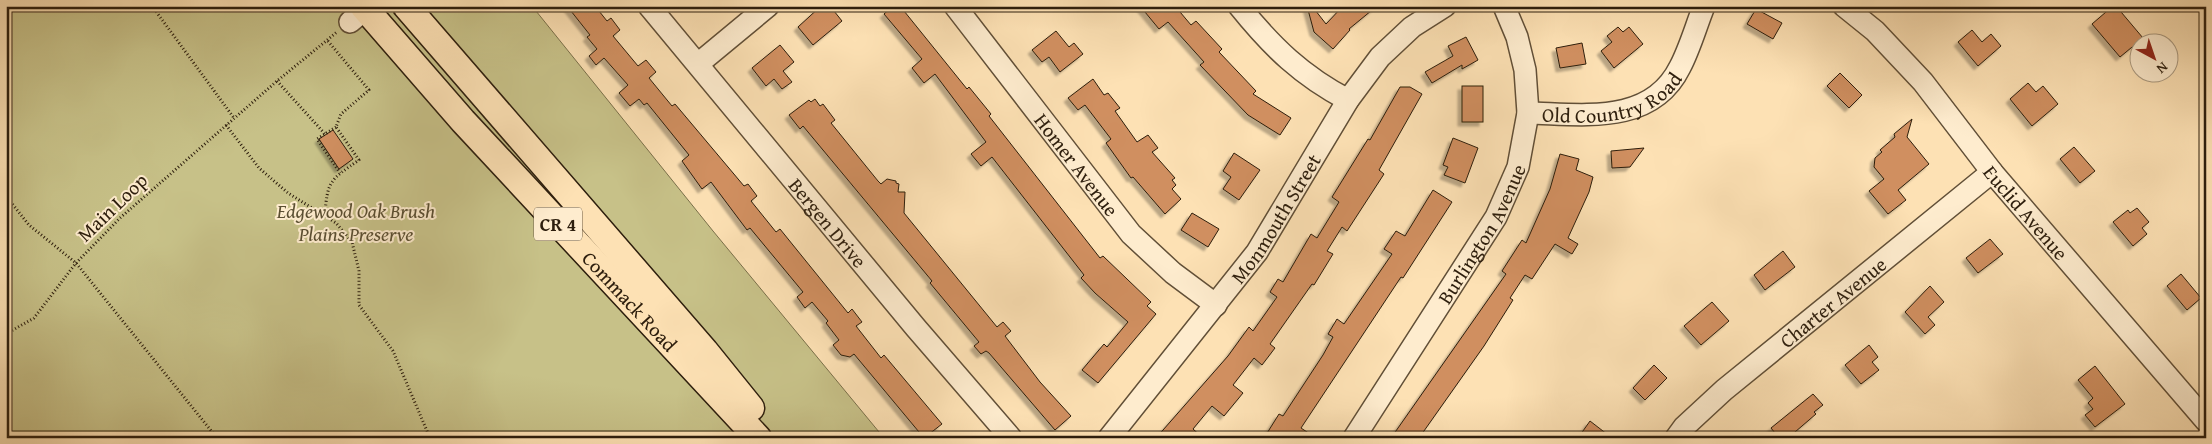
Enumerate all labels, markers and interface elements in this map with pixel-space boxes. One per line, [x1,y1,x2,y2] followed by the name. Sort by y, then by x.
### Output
[2130,32,2180,82] north arrow
[2152,57,2172,79] text: N
[1542,66,1688,129] street label: Old Country Road
[1028,107,1126,222] street label: Homer Avenue
[1223,148,1327,289] street label: Monmouth Street
[1977,158,2076,266] street label: Euclid Avenue
[1430,159,1532,309] street label: Burlington Avenue
[70,166,154,248] street label: Main Loop
[782,171,874,273] street label: Bergen Drive
[276,196,435,248] park label: Edgewood Oak Brush Plains Preserve
[534,208,582,240] road number: CR 4
[576,244,685,358] street label: Commack Road
[1773,249,1892,354] street label: Charter Avenue

